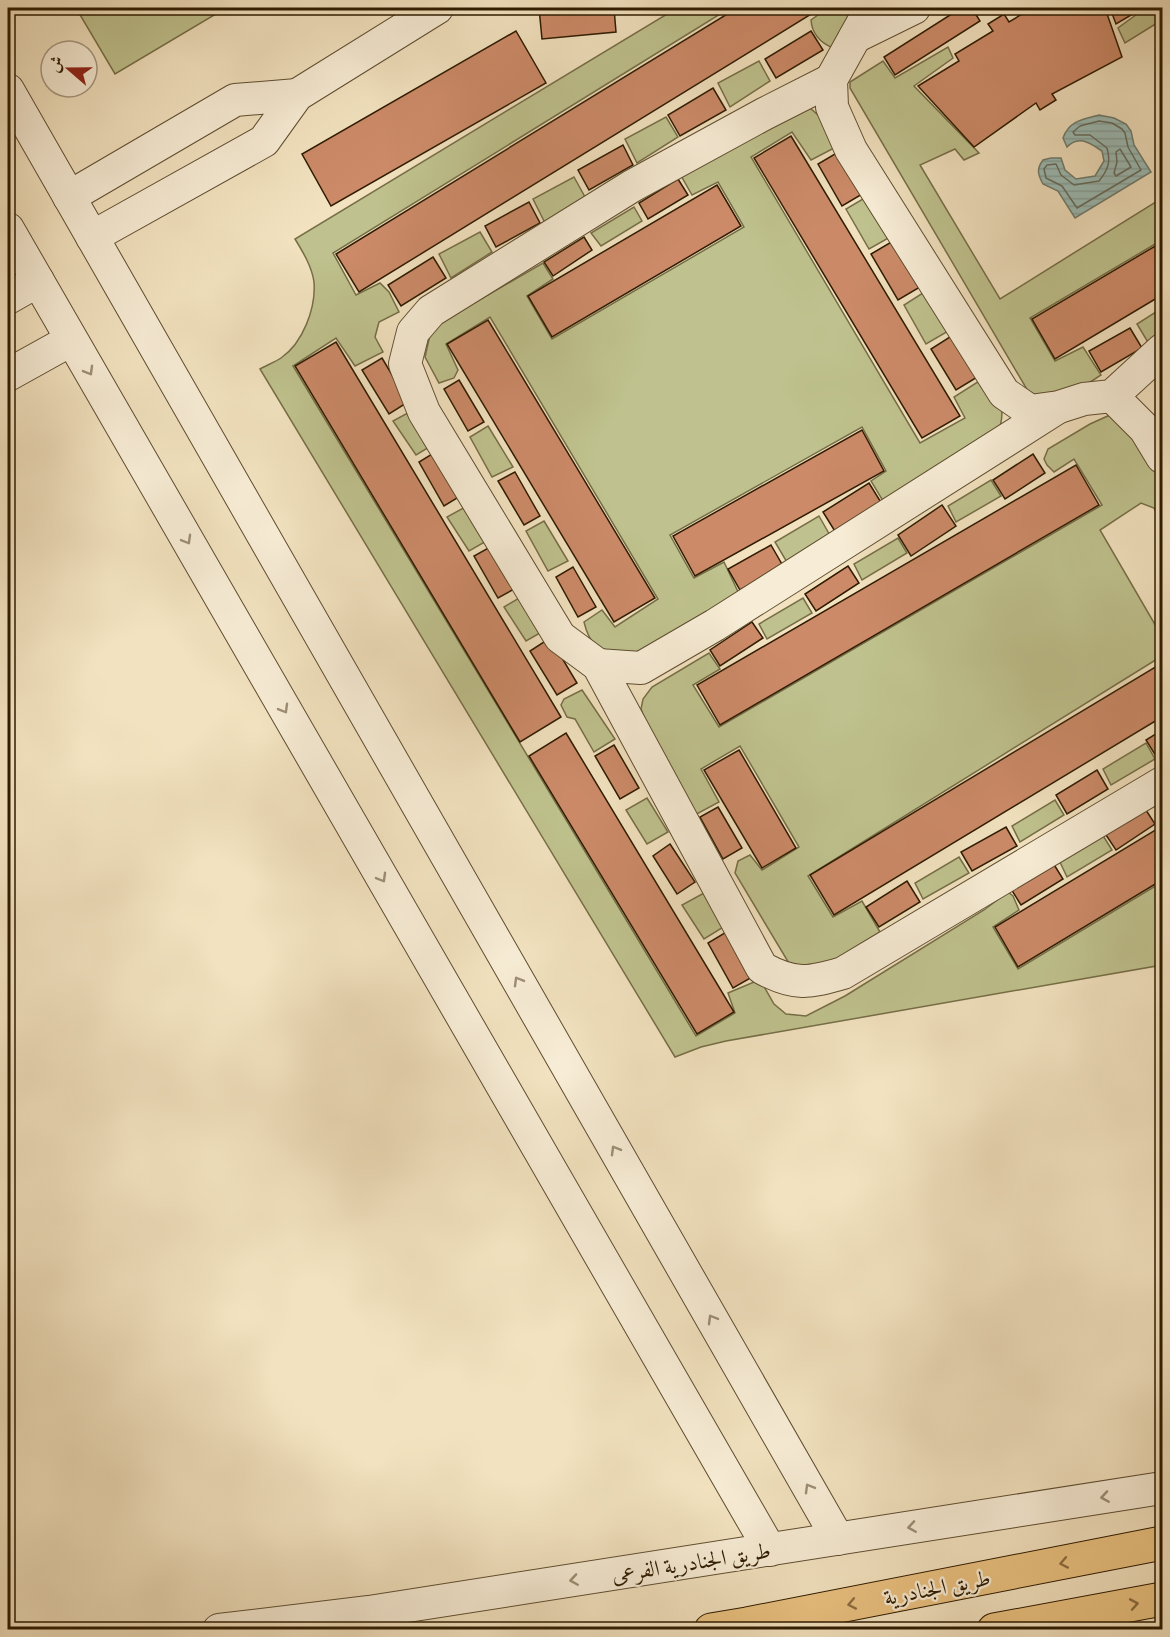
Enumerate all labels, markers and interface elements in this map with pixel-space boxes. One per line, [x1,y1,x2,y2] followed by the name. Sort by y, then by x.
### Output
[39,39,99,99] north arrow
[44,53,67,75] text: ش
[82,365,93,375] one-way arrow
[179,534,191,544] one-way arrow
[277,703,288,713] one-way arrow
[374,871,386,882] one-way arrow
[514,976,525,987] one-way arrow
[611,1146,622,1156] one-way arrow
[708,1315,719,1325] one-way arrow
[805,1484,817,1494] one-way arrow
[1100,1490,1110,1503] one-way arrow
[907,1521,917,1533] one-way arrow
[610,1538,773,1589] street label: طريق الجنادرية الفرعى
[1059,1556,1069,1569] one-way arrow
[882,1565,993,1612] street label: طريق الجنادرية
[570,1574,579,1586] one-way arrow
[847,1597,857,1610] one-way arrow
[1128,1598,1138,1611] one-way arrow

